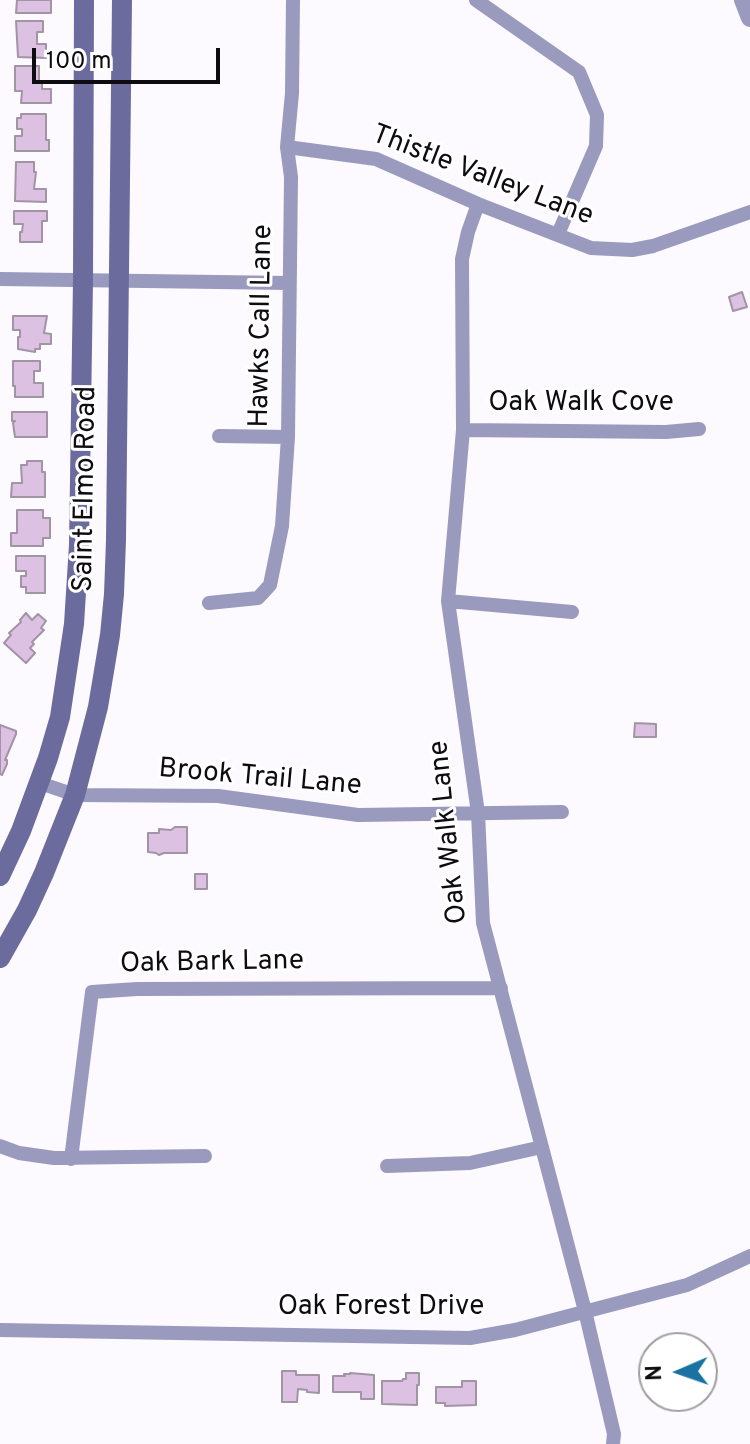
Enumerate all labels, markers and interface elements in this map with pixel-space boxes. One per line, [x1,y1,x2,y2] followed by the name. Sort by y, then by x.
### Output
[36,32,224,82] scale bar
[46,47,112,77] text: 100 m
[366,119,598,235] street label: Thistle Valley Lane
[244,224,282,428] street label: Hawks Call Lane
[68,386,106,592] street label: Saint Elmo Road
[488,387,674,421] street label: Oak Walk Cove
[424,739,476,925] street label: Oak Walk Lane
[157,753,363,805] street label: Brook Trail Lane
[120,946,304,982] street label: Oak Bark Lane
[278,1291,484,1325] street label: Oak Forest Drive
[638,1332,718,1412] north arrow
[642,1364,669,1381] text: N

